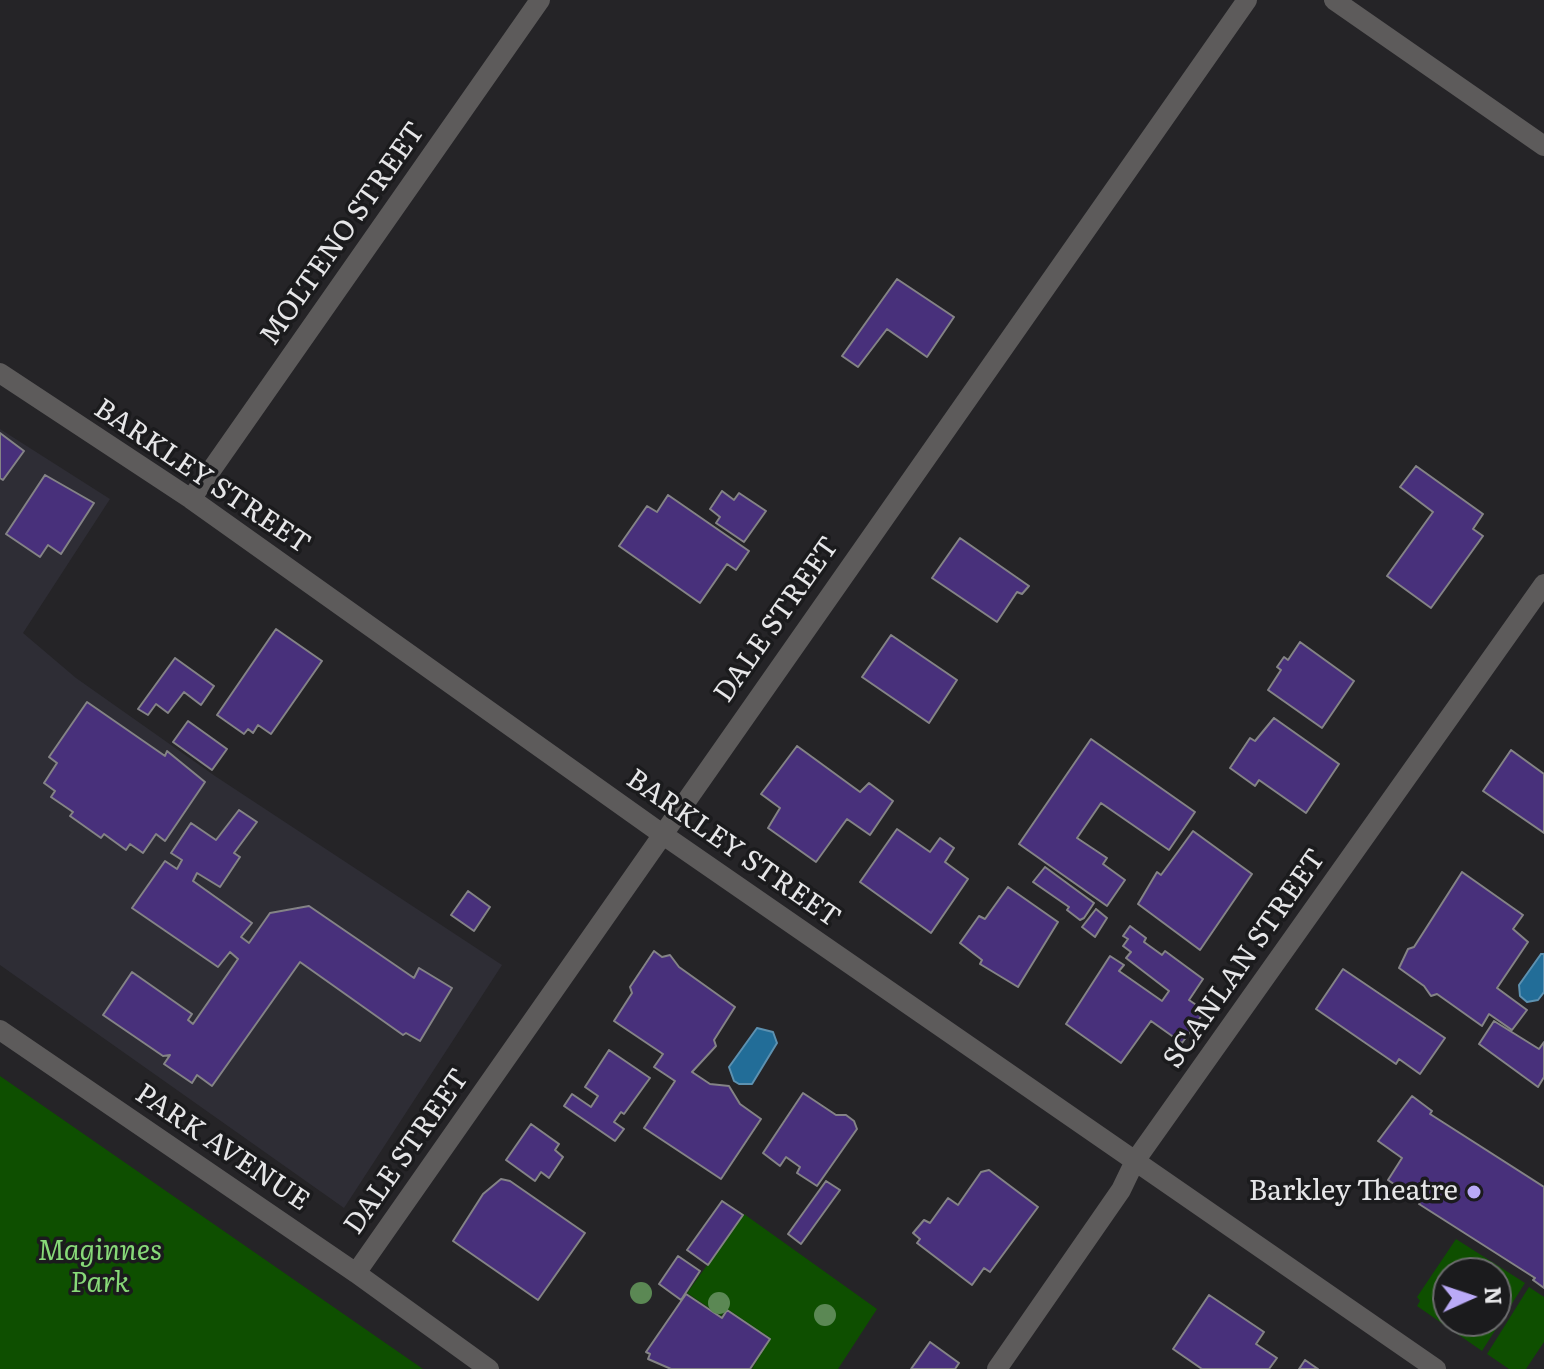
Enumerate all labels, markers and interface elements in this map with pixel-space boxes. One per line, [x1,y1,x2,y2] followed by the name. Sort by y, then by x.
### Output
[253,116,433,352] street label: MOLTENO STREET
[88,392,316,562] street label: BARKLEY STREET
[707,531,847,709] street label: DALE STREET
[620,763,846,935] street label: BARKLEY STREET
[1157,843,1333,1075] street label: SCANLAN STREET
[337,1063,477,1241] street label: DALE STREET
[129,1077,315,1219] street label: PARK AVENUE
[1249,1175,1458,1209] place label: Barkley Theatre
[1465,1183,1483,1201] marker: Barkley Theatre
[38,1235,162,1301] park label: Maginnes Park
[1432,1257,1512,1337] north arrow
[1478,1286,1511,1306] text: N

